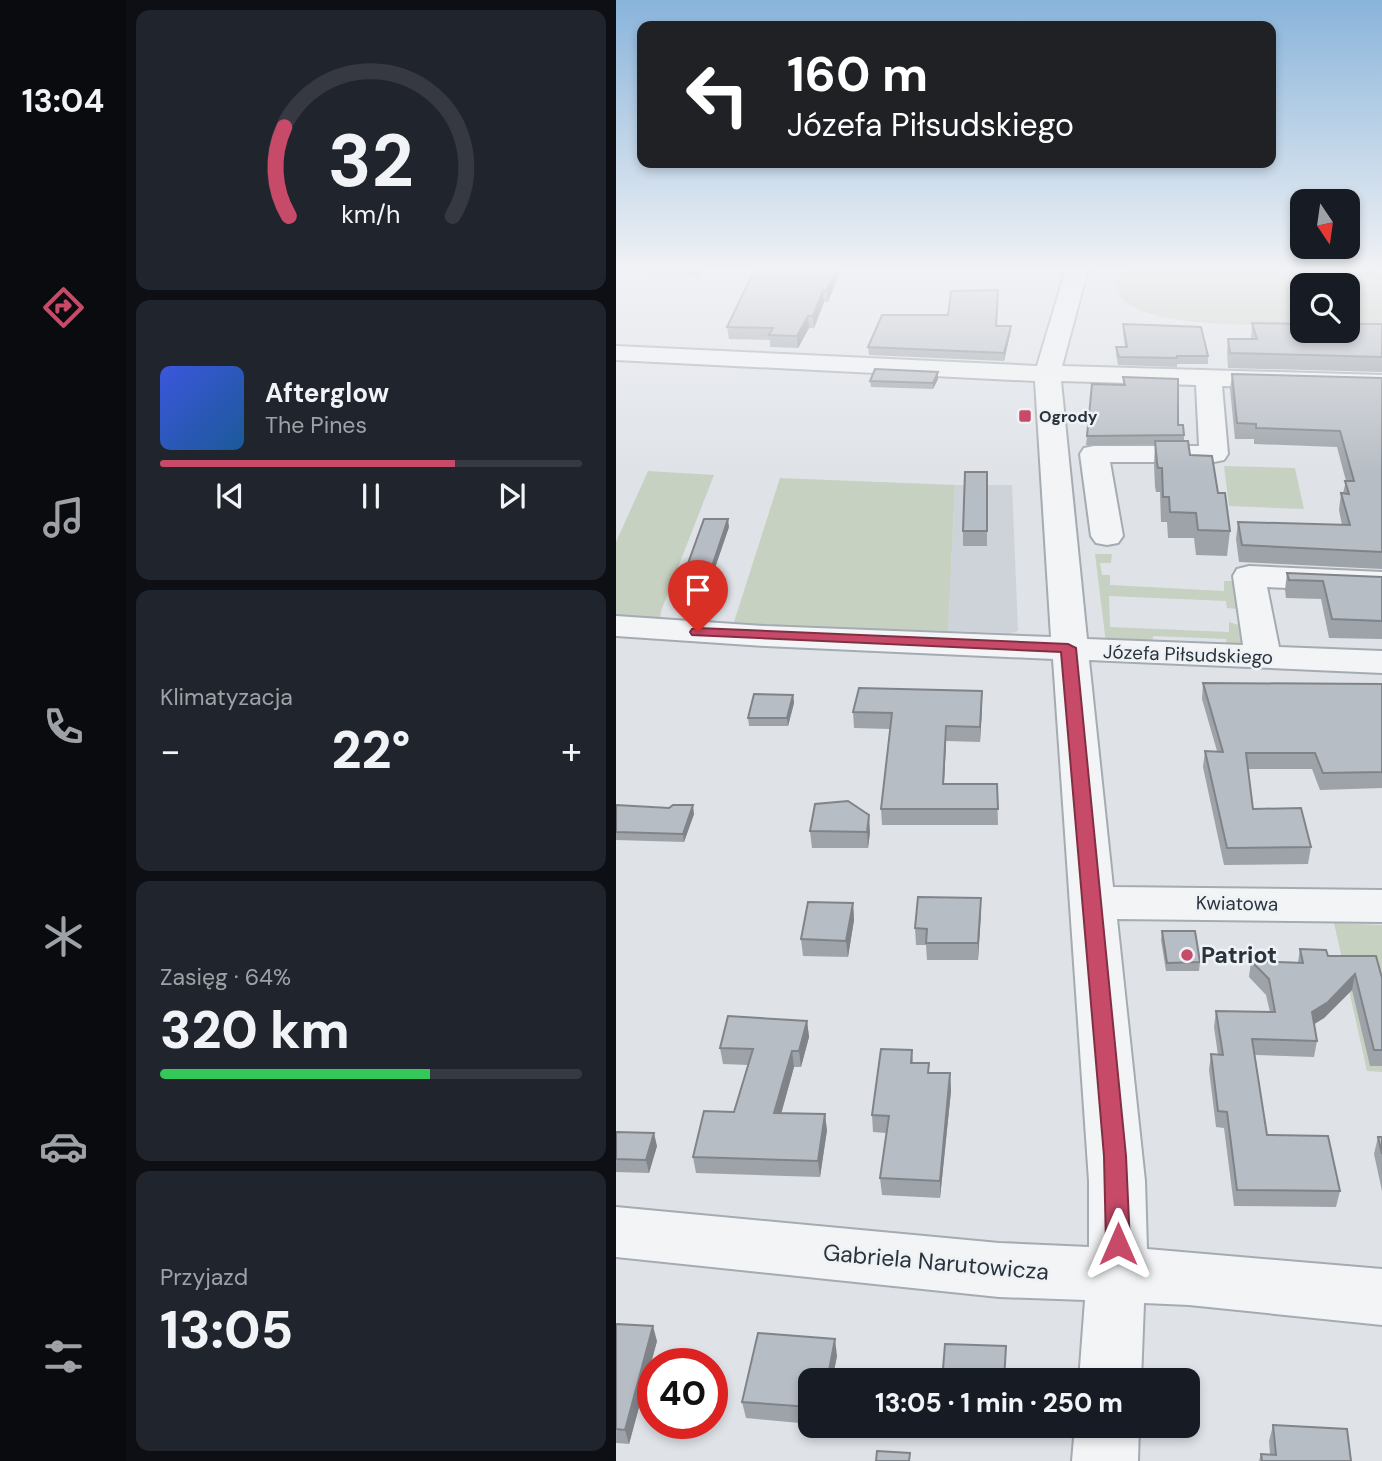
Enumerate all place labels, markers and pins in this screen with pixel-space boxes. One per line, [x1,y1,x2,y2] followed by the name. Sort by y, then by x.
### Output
[1039,406,1098,427] place label: Ogrody
[1017,408,1033,424] marker: Ogrody
[668,560,728,632] pin
[1201,940,1277,970] place label: Patriot
[1179,947,1195,963] marker: Patriot

